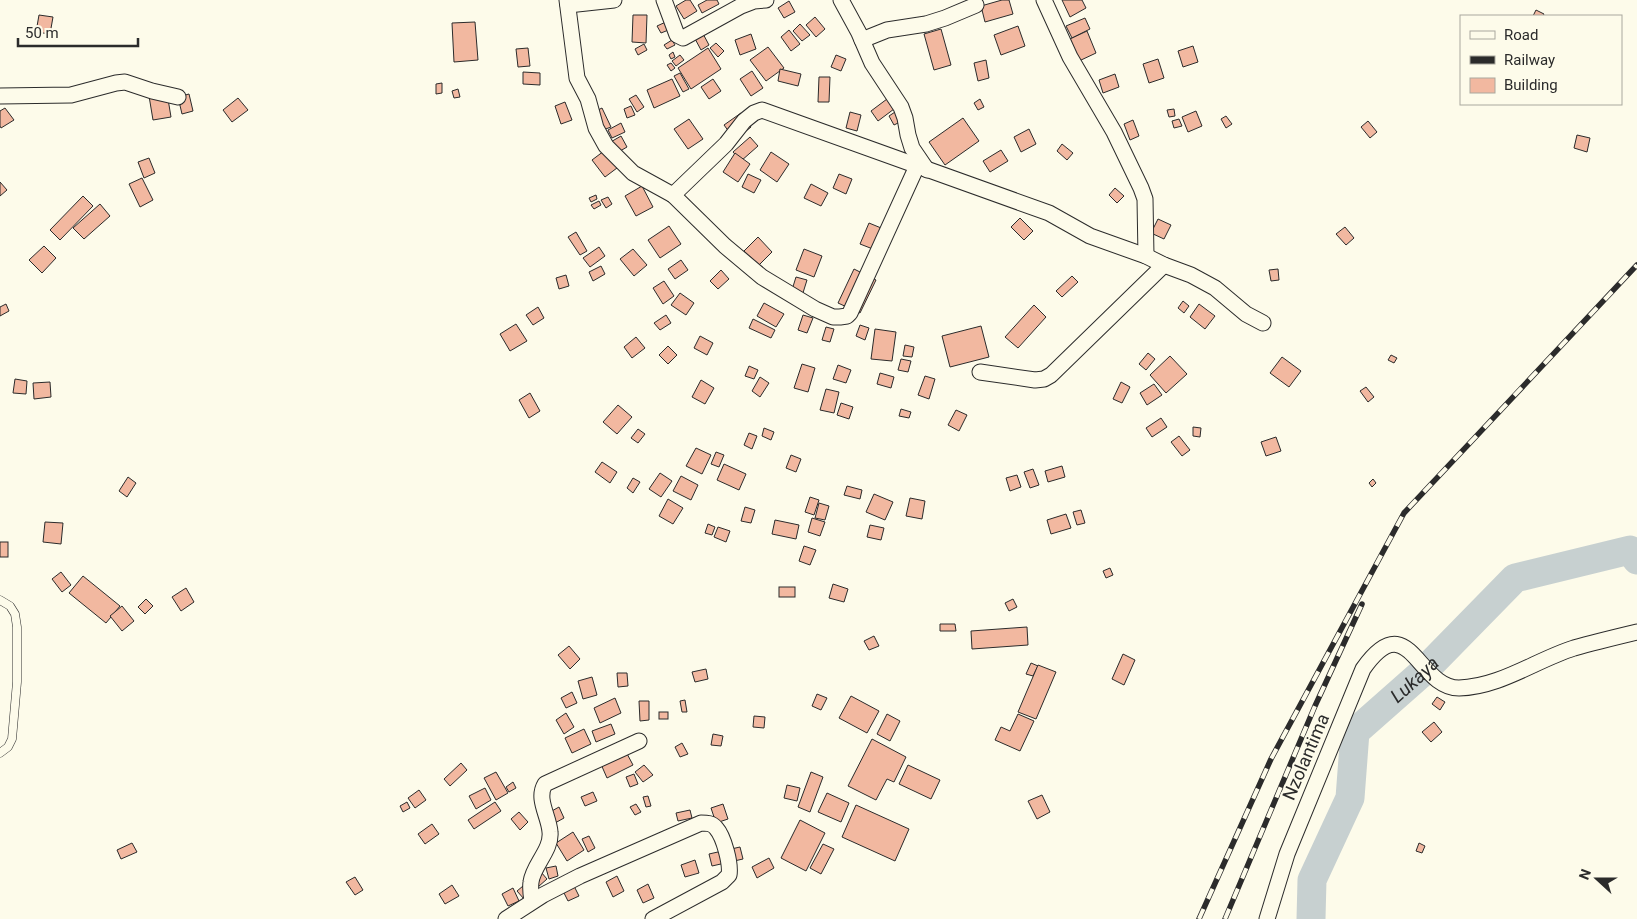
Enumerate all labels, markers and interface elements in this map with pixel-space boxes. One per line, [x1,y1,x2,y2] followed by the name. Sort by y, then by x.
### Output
[18,15,138,47] scale bar
[1460,15,1622,105] legend
[25,24,59,42] text: 50 m
[1504,26,1538,44] text: Road
[1504,51,1555,69] text: Railway
[1504,76,1558,94] text: Building
[1386,652,1444,707] water label: Lukaya
[1278,710,1333,803] street label: Nzolantima
[1572,854,1622,904] north arrow
[1576,867,1594,882] text: N

